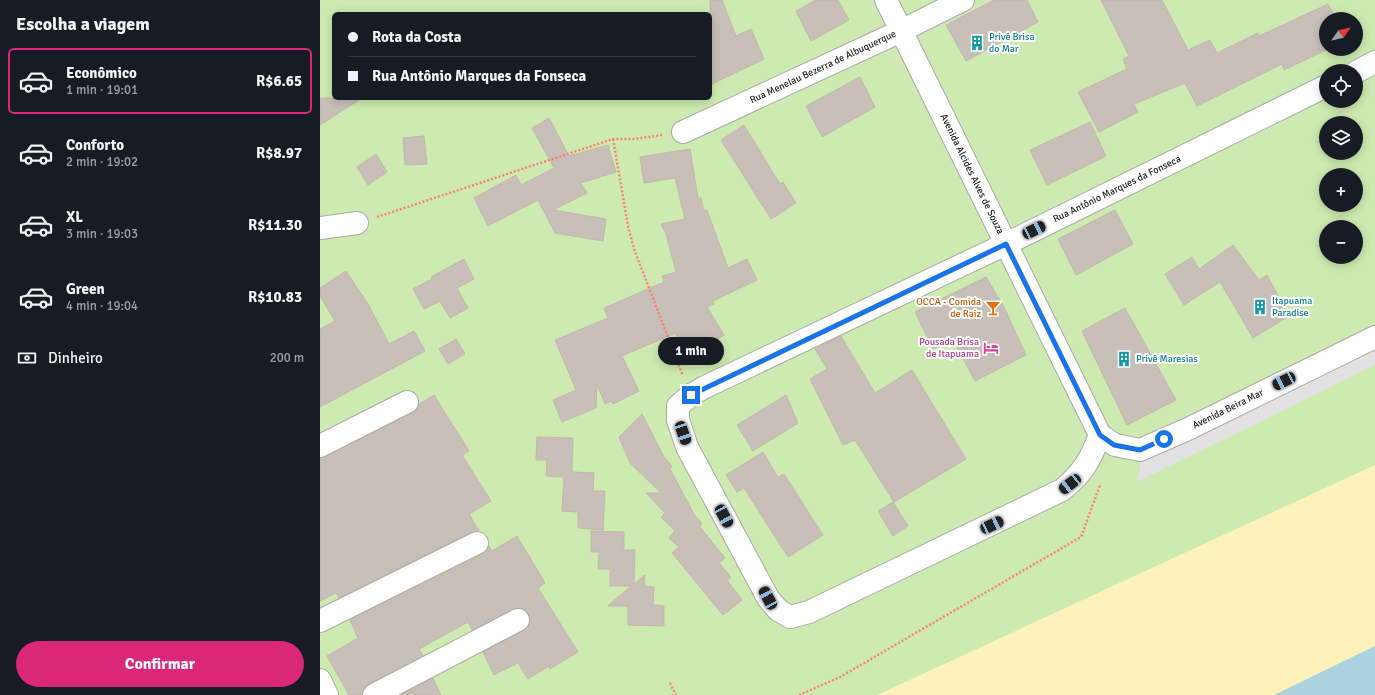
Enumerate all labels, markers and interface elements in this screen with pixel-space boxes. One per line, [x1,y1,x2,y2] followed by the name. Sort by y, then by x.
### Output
[1319,12,1363,56] north arrow
[1319,12,1363,264] map controls
[16,13,150,35] text: Escolha a viagem
[372,28,461,46] text: Rota da Costa
[748,28,898,106] street label: Rua Menelau Bezerra de Albuquerque
[989,31,1035,55] place label: Privê Brisa do Mar
[968,34,986,52] building icon: Privê Brisa do Mar
[18,63,54,99] icon: car
[66,64,137,82] text: Econômico
[1319,64,1363,108] button: locate
[372,67,586,85] text: Rua Antônio Marques da Fonseca
[256,72,302,90] text: R$6.65
[66,82,138,98] text: 1 min · 19:01
[938,112,1006,236] street label: Avenida Alcides Alves de Souza
[1319,116,1363,160] button: layers
[18,135,54,171] icon: car
[66,136,124,154] text: Conforto
[256,144,302,162] text: R$8.97
[1051,153,1183,225] street label: Rua Antônio Marques da Fonseca
[66,154,138,170] text: 2 min · 19:02
[1319,168,1363,212] button: +
[18,207,54,243] icon: car
[66,208,83,226] text: XL
[248,216,302,234] text: R$11.30
[1021,219,1047,241] car
[1319,220,1363,264] button: −
[66,226,138,242] text: 3 min · 19:03
[18,279,54,315] icon: car
[66,280,105,298] text: Green
[248,288,302,306] text: R$10.83
[1272,295,1312,319] place label: Itapuama Paradise
[916,296,982,320] place label: OCCA - Comida de Raiz
[66,298,138,314] text: 4 min · 19:04
[1251,298,1269,316] building icon: Itapuama Paradise
[984,299,1002,317] bar icon: OCCA - Comida de Raiz
[919,336,979,360] place label: Pousada Brisa de Itapuama
[658,337,724,365] callout: 1 min
[982,339,1000,357] hotel icon: Pousada Brisa de Itapuama
[675,343,707,359] text: 1 min
[16,347,38,369] icon: cash
[48,349,103,367] text: Dinheiro
[270,350,304,366] text: 200 m
[1115,350,1133,368] building icon: Privê Maresias
[1136,353,1198,365] place label: Privê Maresias
[1271,370,1297,392] car
[682,386,700,404] route end
[1190,386,1266,431] street label: Avenida Beira Mar
[673,420,693,446] car
[1155,430,1173,448] route start
[1057,472,1083,496] car
[713,503,735,529] car
[979,514,1005,536] car
[757,585,779,611] car
[16,641,304,687] button: Confirmar

